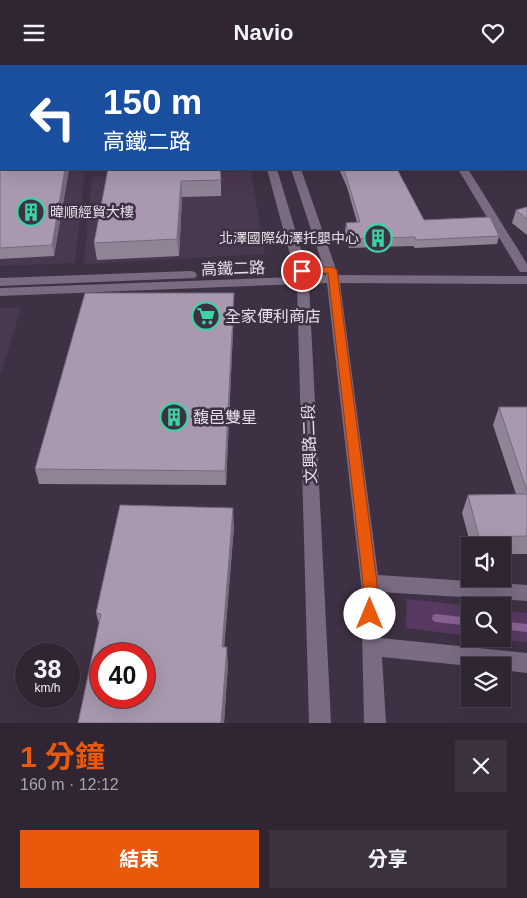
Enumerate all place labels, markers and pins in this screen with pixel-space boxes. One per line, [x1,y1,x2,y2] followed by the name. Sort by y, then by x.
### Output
[16,197,46,227] building icon: 暐順經貿大樓
[50,204,134,220] place label: 暐順經貿大樓
[363,223,393,253] building icon: 北澤國際幼澤托嬰中心
[219,230,359,246] place label: 北澤國際幼澤托嬰中心
[281,250,323,292] pin
[191,301,221,331] supermarket icon: 全家便利商店
[225,308,321,325] place label: 全家便利商店
[159,402,189,432] building icon: 馥邑雙星
[193,409,257,426] place label: 馥邑雙星

